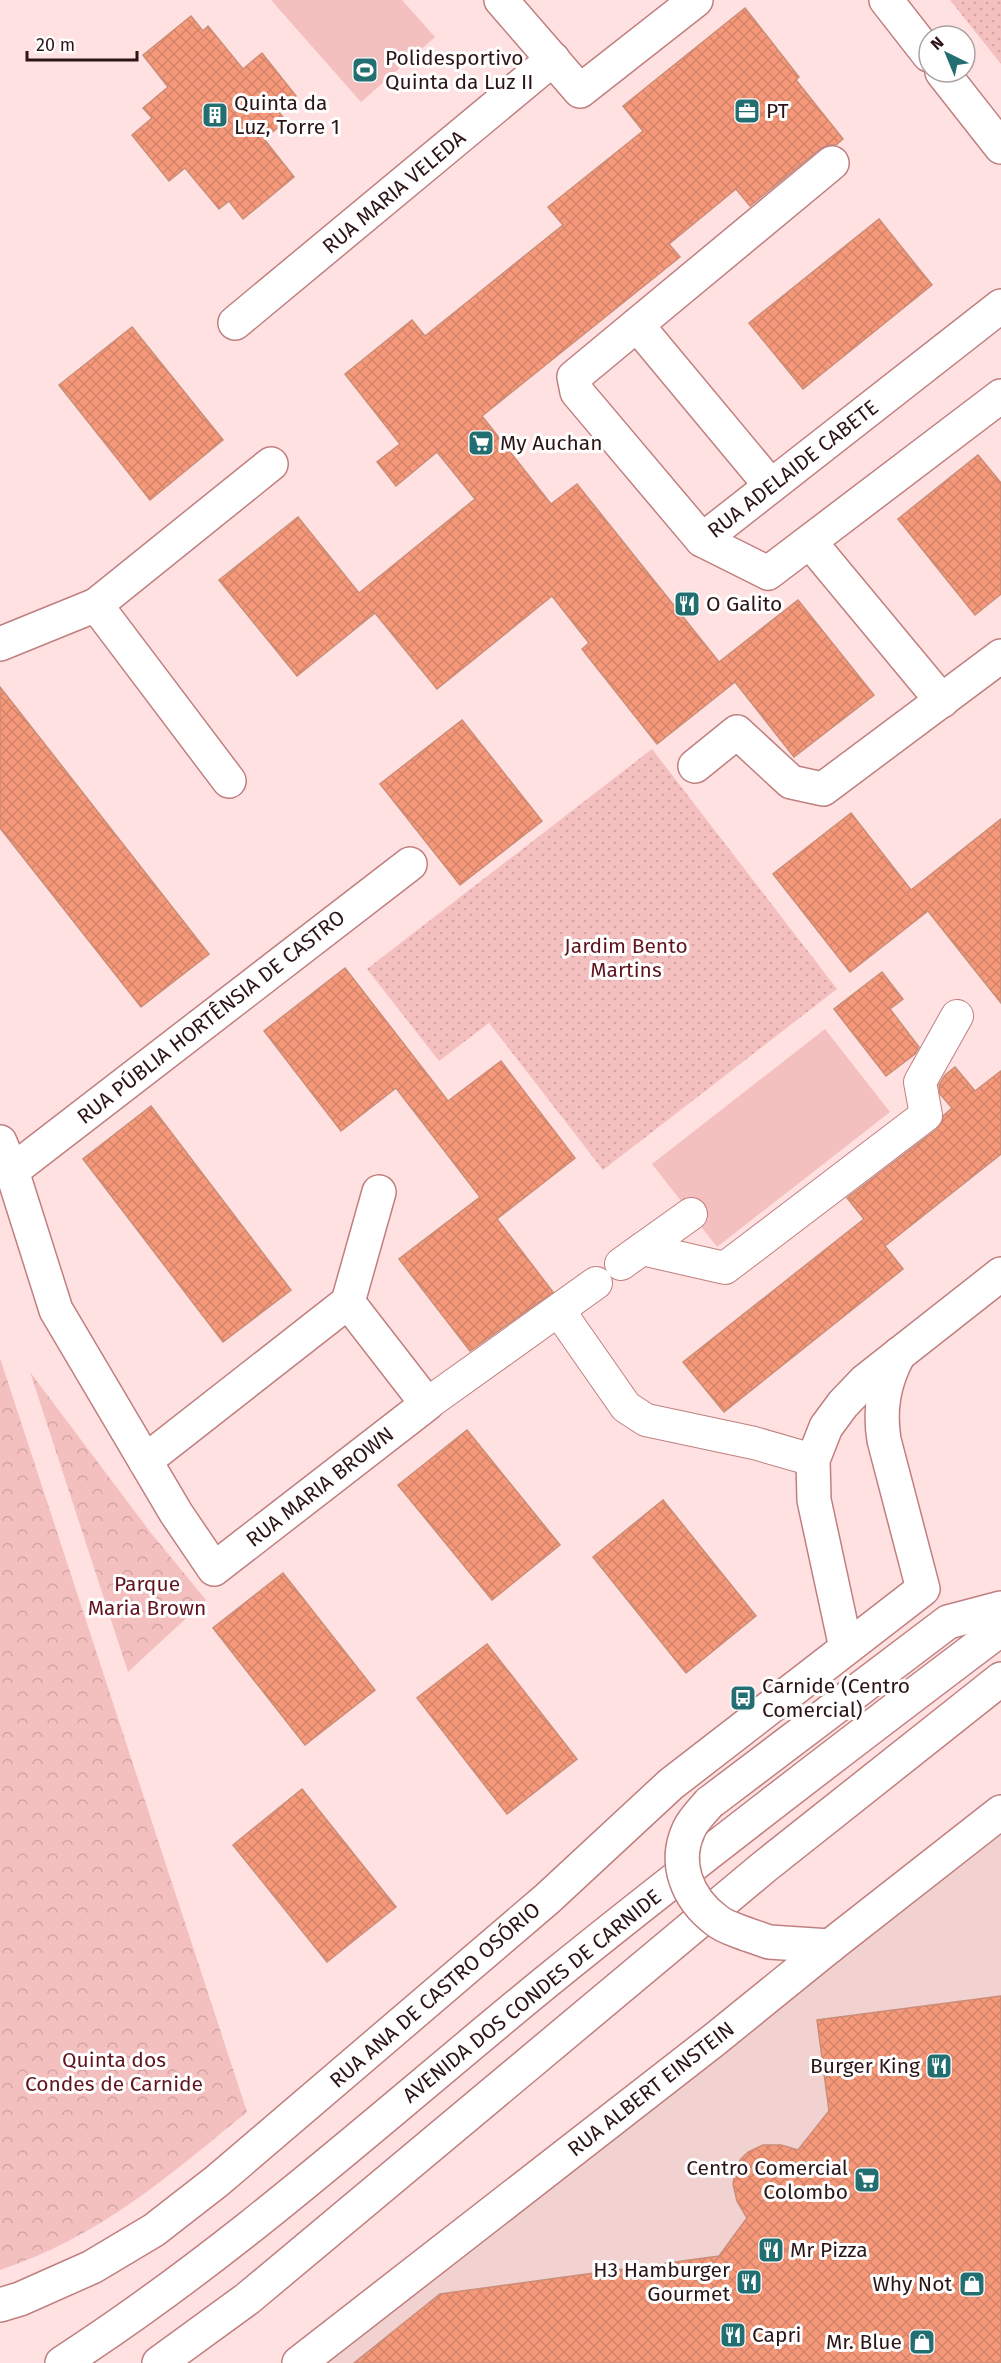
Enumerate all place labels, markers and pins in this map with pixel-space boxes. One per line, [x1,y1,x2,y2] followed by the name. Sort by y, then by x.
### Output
[385,45,533,95] place label: Polidesportivo Quinta da Luz II
[350,55,380,85] sports icon: Polidesportivo Quinta da Luz II
[234,90,340,140] place label: Quinta da Luz, Torre 1
[732,96,762,126] office icon: PT
[766,98,789,124] place label: PT
[200,100,230,130] building icon: Quinta da Luz, Torre 1
[466,428,496,458] supermarket icon: My Auchan
[500,430,603,456] place label: My Auchan
[672,589,702,619] restaurant icon: O Galito
[706,591,782,617] place label: O Galito
[762,1673,910,1723] place label: Carnide (Centro Comercial)
[728,1683,758,1713] bus stop icon: Carnide (Centro Comercial)
[924,2051,954,2081] restaurant icon: Burger King
[810,2053,920,2079] place label: Burger King
[686,2155,848,2205] place label: Centro Comercial Colombo
[852,2165,882,2195] supermarket icon: Centro Comercial Colombo
[756,2235,786,2265] restaurant icon: Mr Pizza
[790,2237,868,2263] place label: Mr Pizza
[593,2257,730,2307] place label: H3 Hamburger Gourmet
[734,2267,764,2297] restaurant icon: H3 Hamburger Gourmet
[957,2269,987,2299] shop icon: Why Not
[872,2271,952,2297] place label: Why Not
[718,2320,748,2350] restaurant icon: Capri
[752,2322,801,2348] place label: Capri
[907,2327,937,2357] shop icon: Mr. Blue
[826,2329,902,2355] place label: Mr. Blue

